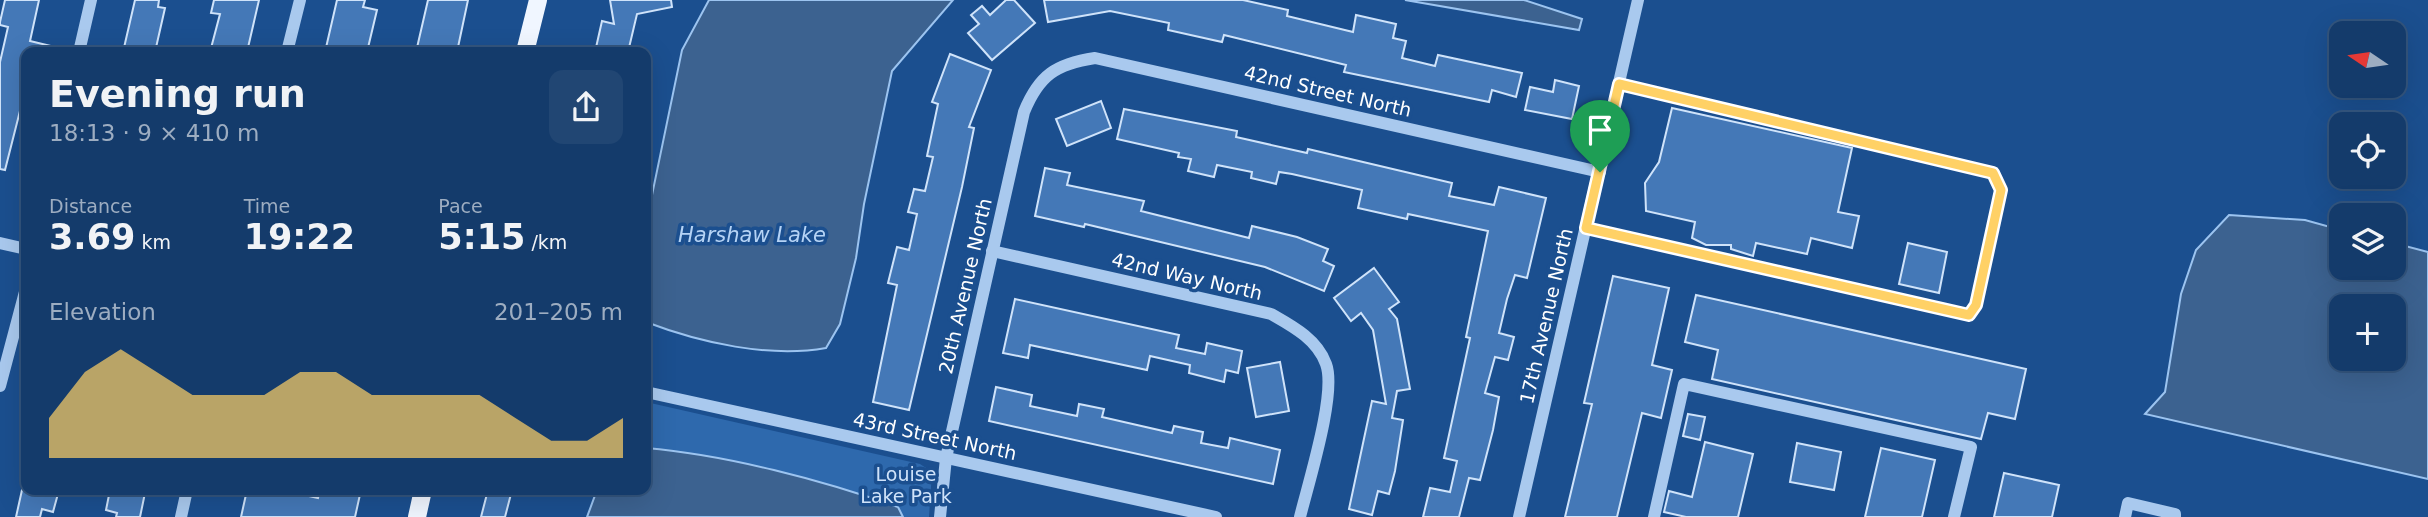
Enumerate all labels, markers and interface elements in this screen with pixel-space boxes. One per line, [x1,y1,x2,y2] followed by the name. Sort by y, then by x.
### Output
[2329,21,2406,98] north arrow
[2329,21,2406,371] map controls
[1242,61,1414,121] street label: 42nd Street North
[549,70,623,144] button: share
[49,72,306,116] text: Evening run
[1570,100,1630,172] pin
[1581,111,1619,149] icon: arrive
[2329,112,2406,189] button: locate
[49,120,259,146] text: 18:13 · 9 × 410 m
[49,195,132,217] text: Distance
[244,195,290,217] text: Time
[438,195,483,217] text: Pace
[934,196,996,376] street label: 20th Avenue North
[2329,203,2406,280] button: layers
[49,217,135,257] text: 3.69
[244,217,355,257] text: 19:22
[438,217,525,257] text: 5:15
[678,223,826,247] water label: Harshaw Lake
[1515,226,1577,406] street label: 17th Avenue North
[135,231,171,253] text: km
[525,231,567,253] text: /km
[1110,248,1264,304] street label: 42nd Way North
[2329,294,2406,371] button: +
[49,299,156,325] text: Elevation
[494,299,623,325] text: 201–205 m
[851,408,1019,464] street label: 43rd Street North
[860,463,952,507] park label: Louise Lake Park

